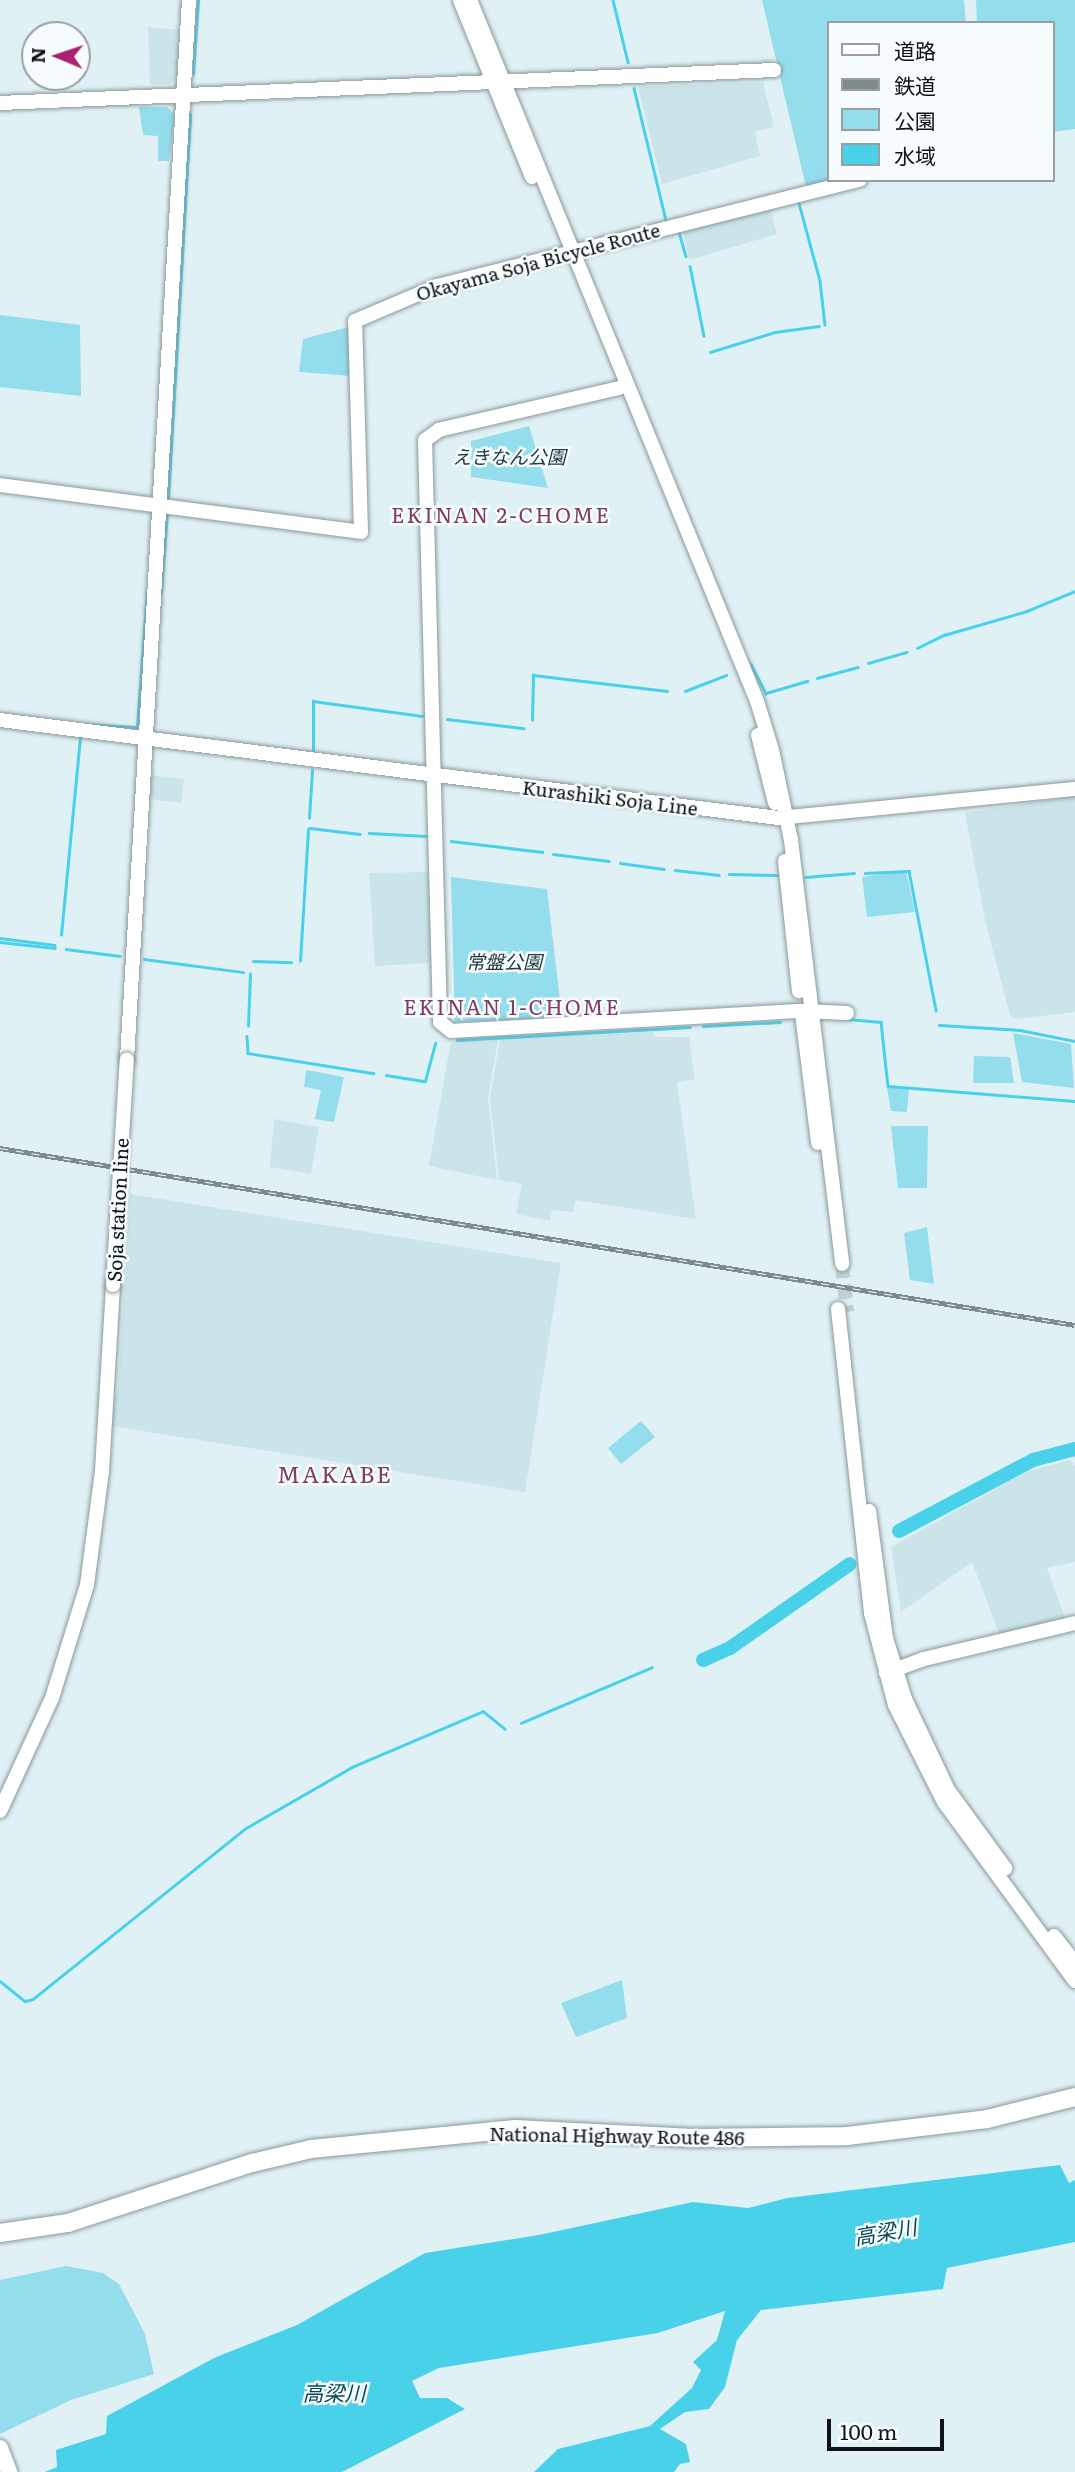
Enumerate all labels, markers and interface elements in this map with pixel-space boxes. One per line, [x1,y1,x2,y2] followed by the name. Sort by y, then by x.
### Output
[21,21,91,91] north arrow
[827,21,1054,182] legend
[894,34,936,65] text: 道路
[23,47,51,64] text: N
[894,69,936,100] text: 鉄道
[894,104,936,135] text: 公園
[894,139,936,170] text: 水域
[414,218,662,306] street label: Okayama Soja Bicycle Route
[452,446,566,468] park label: えきなん公園
[393,501,609,527] district label: EKINAN 2-CHOME
[521,776,699,820] street label: Kurashiki Soja Line
[466,951,542,973] park label: 常盤公園
[405,993,619,1019] district label: EKINAN 1-CHOME
[103,1137,133,1283] street label: Soja station line
[278,1459,392,1487] district label: MAKABE
[489,2122,745,2150] street label: National Highway Route 486
[852,2213,918,2249] water label: 高梁川
[303,2379,365,2405] water label: 高梁川
[830,2406,947,2450] scale bar
[840,2415,897,2446] text: 100 m

